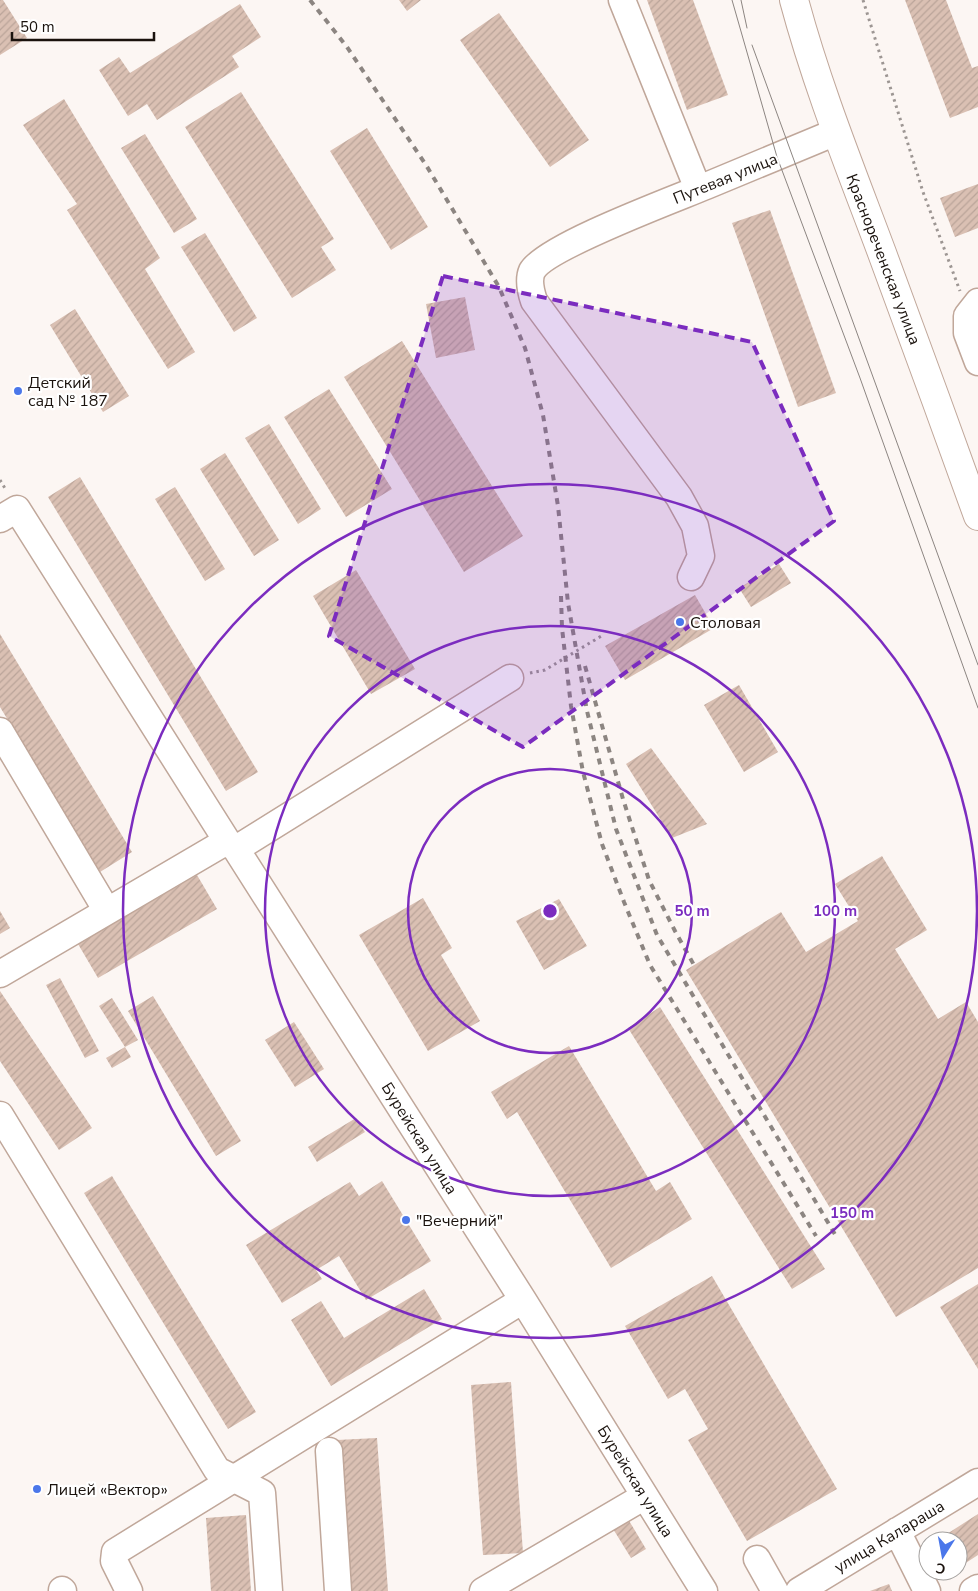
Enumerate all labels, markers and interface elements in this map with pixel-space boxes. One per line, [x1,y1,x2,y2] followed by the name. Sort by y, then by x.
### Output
[12,10,155,42] scale bar
[20,17,55,37] text: 50 m
[670,148,781,210] street label: Путевая улица
[840,171,926,348] street label: Краснореченская улица
[28,372,108,412] place label: Детский сад № 187
[12,385,24,397] marker: Детский сад № 187
[690,612,761,634] place label: Столовая
[674,616,686,628] marker: Столовая
[674,901,710,921] text: 50 m
[813,901,857,921] text: 100 m
[541,902,559,920] centre of rings
[376,1078,463,1199] street label: Бурейская улица
[830,1203,874,1223] text: 150 m
[416,1210,503,1232] place label: "Вечерний"
[400,1214,412,1226] marker: "Вечерний"
[592,1421,679,1542] street label: Бурейская улица
[47,1479,168,1501] place label: Лицей «Вектор»
[31,1483,43,1495] marker: Лицей «Вектор»
[830,1495,949,1578] street label: улица Калараша
[918,1531,968,1581] north arrow
[934,1558,947,1579] text: С

